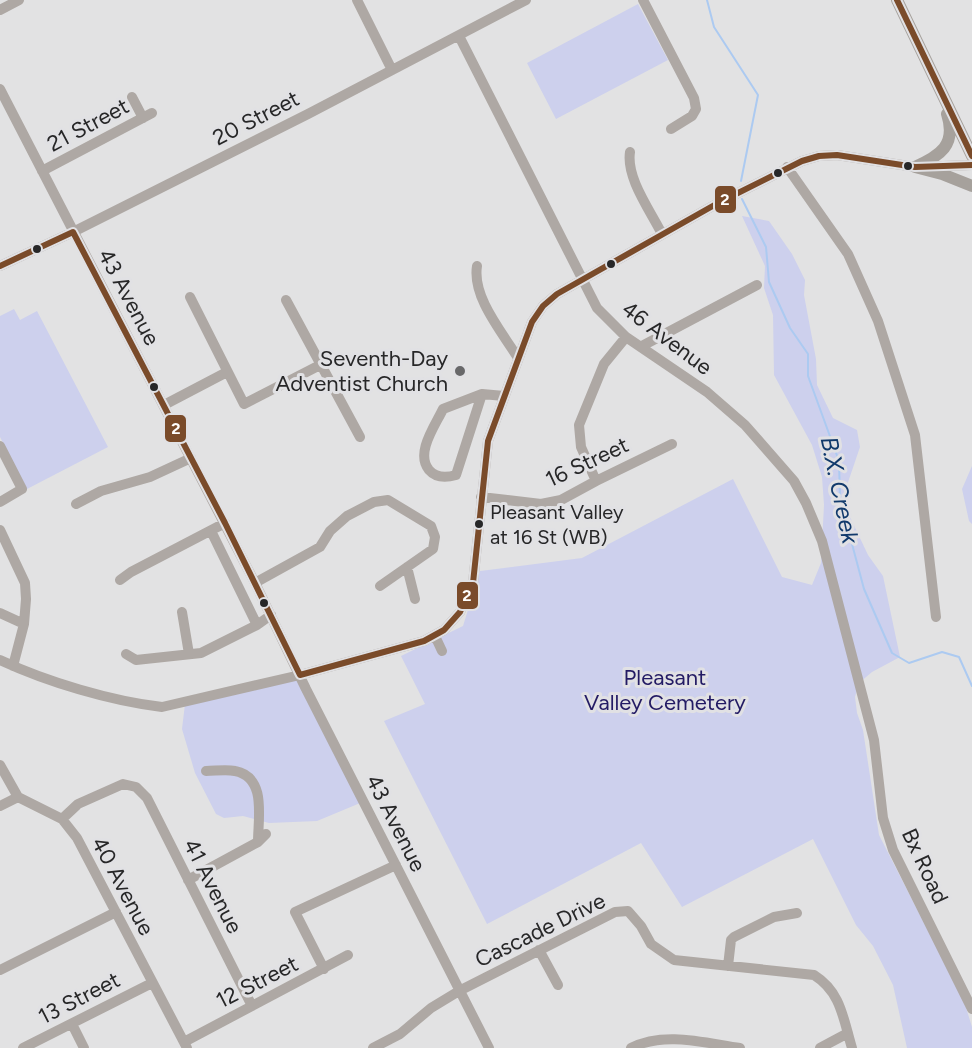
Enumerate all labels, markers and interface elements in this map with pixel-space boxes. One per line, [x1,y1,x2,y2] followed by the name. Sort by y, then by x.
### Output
[208,85,304,151] street label: 20 Street
[43,92,133,158] street label: 21 Street
[902,160,914,172] unlabelled marker
[772,167,784,179] unlabelled marker
[714,185,737,214] line badge: 2
[720,190,730,209] text: 2
[31,243,43,255] unlabelled marker
[92,244,166,350] street label: 43 Avenue
[605,258,617,270] unlabelled marker
[617,295,717,381] street label: 46 Avenue
[275,345,448,397] place label: Seventh-Day Adventist Church
[453,364,467,378] marker: Seventh-Day Adventist Church
[148,381,160,393] unlabelled marker
[164,414,187,443] line badge: 2
[171,419,181,438] text: 2
[541,431,633,493] street label: 16 Street
[815,434,866,548] water label: B.X. Creek
[490,500,624,549] place label: Pleasant Valley at 16 St (WB)
[473,518,485,530] marker: Pleasant Valley at 16 St (WB)
[456,581,479,610] line badge: 2
[462,586,472,605] text: 2
[258,597,270,609] unlabelled marker
[584,664,746,716] park label: Pleasant Valley Cemetery
[360,770,432,876] street label: 43 Avenue
[896,824,954,908] street label: Bx Road
[86,832,160,940] street label: 40 Avenue
[178,834,248,938] street label: 41 Avenue
[470,887,610,973] street label: Cascade Drive
[211,950,303,1014] street label: 12 Street
[34,966,124,1030] street label: 13 Street

